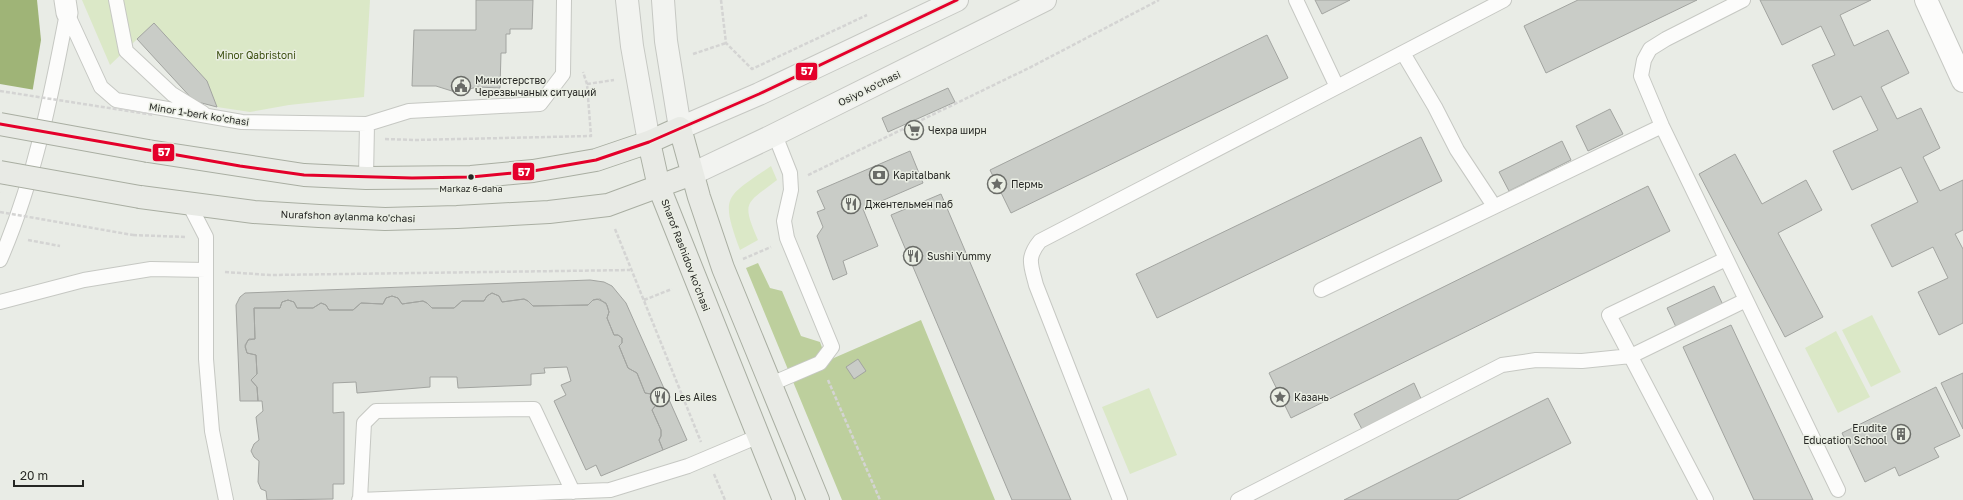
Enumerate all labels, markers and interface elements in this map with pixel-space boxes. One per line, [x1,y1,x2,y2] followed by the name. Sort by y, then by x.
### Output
[216,49,296,61] park label: Minor Qabristoni
[795,62,818,81] line badge: 57
[801,64,813,77] text: 57
[836,68,902,108] street label: Osiyo ko'chasi
[475,74,596,98] place label: Министерство Черезвычаных ситуаций
[450,75,472,97] public building icon: Министерство Черезвычаных ситуаций
[148,100,250,128] street label: Minor 1-berk ko'chasi
[903,119,925,141] supermarket icon: Чехра ширн
[928,124,987,136] place label: Чехра ширн
[152,143,175,162] line badge: 57
[158,145,170,158] text: 57
[512,162,535,181] line badge: 57
[868,164,890,186] bank icon: Kapitalbank
[518,165,530,178] text: 57
[893,169,951,181] place label: Kapitalbank
[466,172,476,182] marker: Markaz 6-daha
[986,173,1008,195] place icon: Пермь
[1011,178,1043,190] place label: Пермь
[439,183,503,194] place label: Markaz 6-daha
[840,193,862,215] restaurant icon: Джентельмен паб
[659,197,713,313] street label: Sharof Rashidov ko'chasi
[865,198,953,210] place label: Джентельмен паб
[281,208,415,224] street label: Nurafshon aylanma ko'chasi
[902,245,924,267] restaurant icon: Sushi Yummy
[927,250,991,262] place label: Sushi Yummy
[649,386,671,408] restaurant icon: Les Ailes
[1269,386,1291,408] place icon: Казань
[674,391,717,403] place label: Les Ailes
[1294,391,1329,403] place label: Казань
[1803,422,1887,446] place label: Erudite Education School
[1890,423,1912,445] building icon: Erudite Education School
[14,462,83,488] scale bar
[20,468,48,483] text: 20 m

